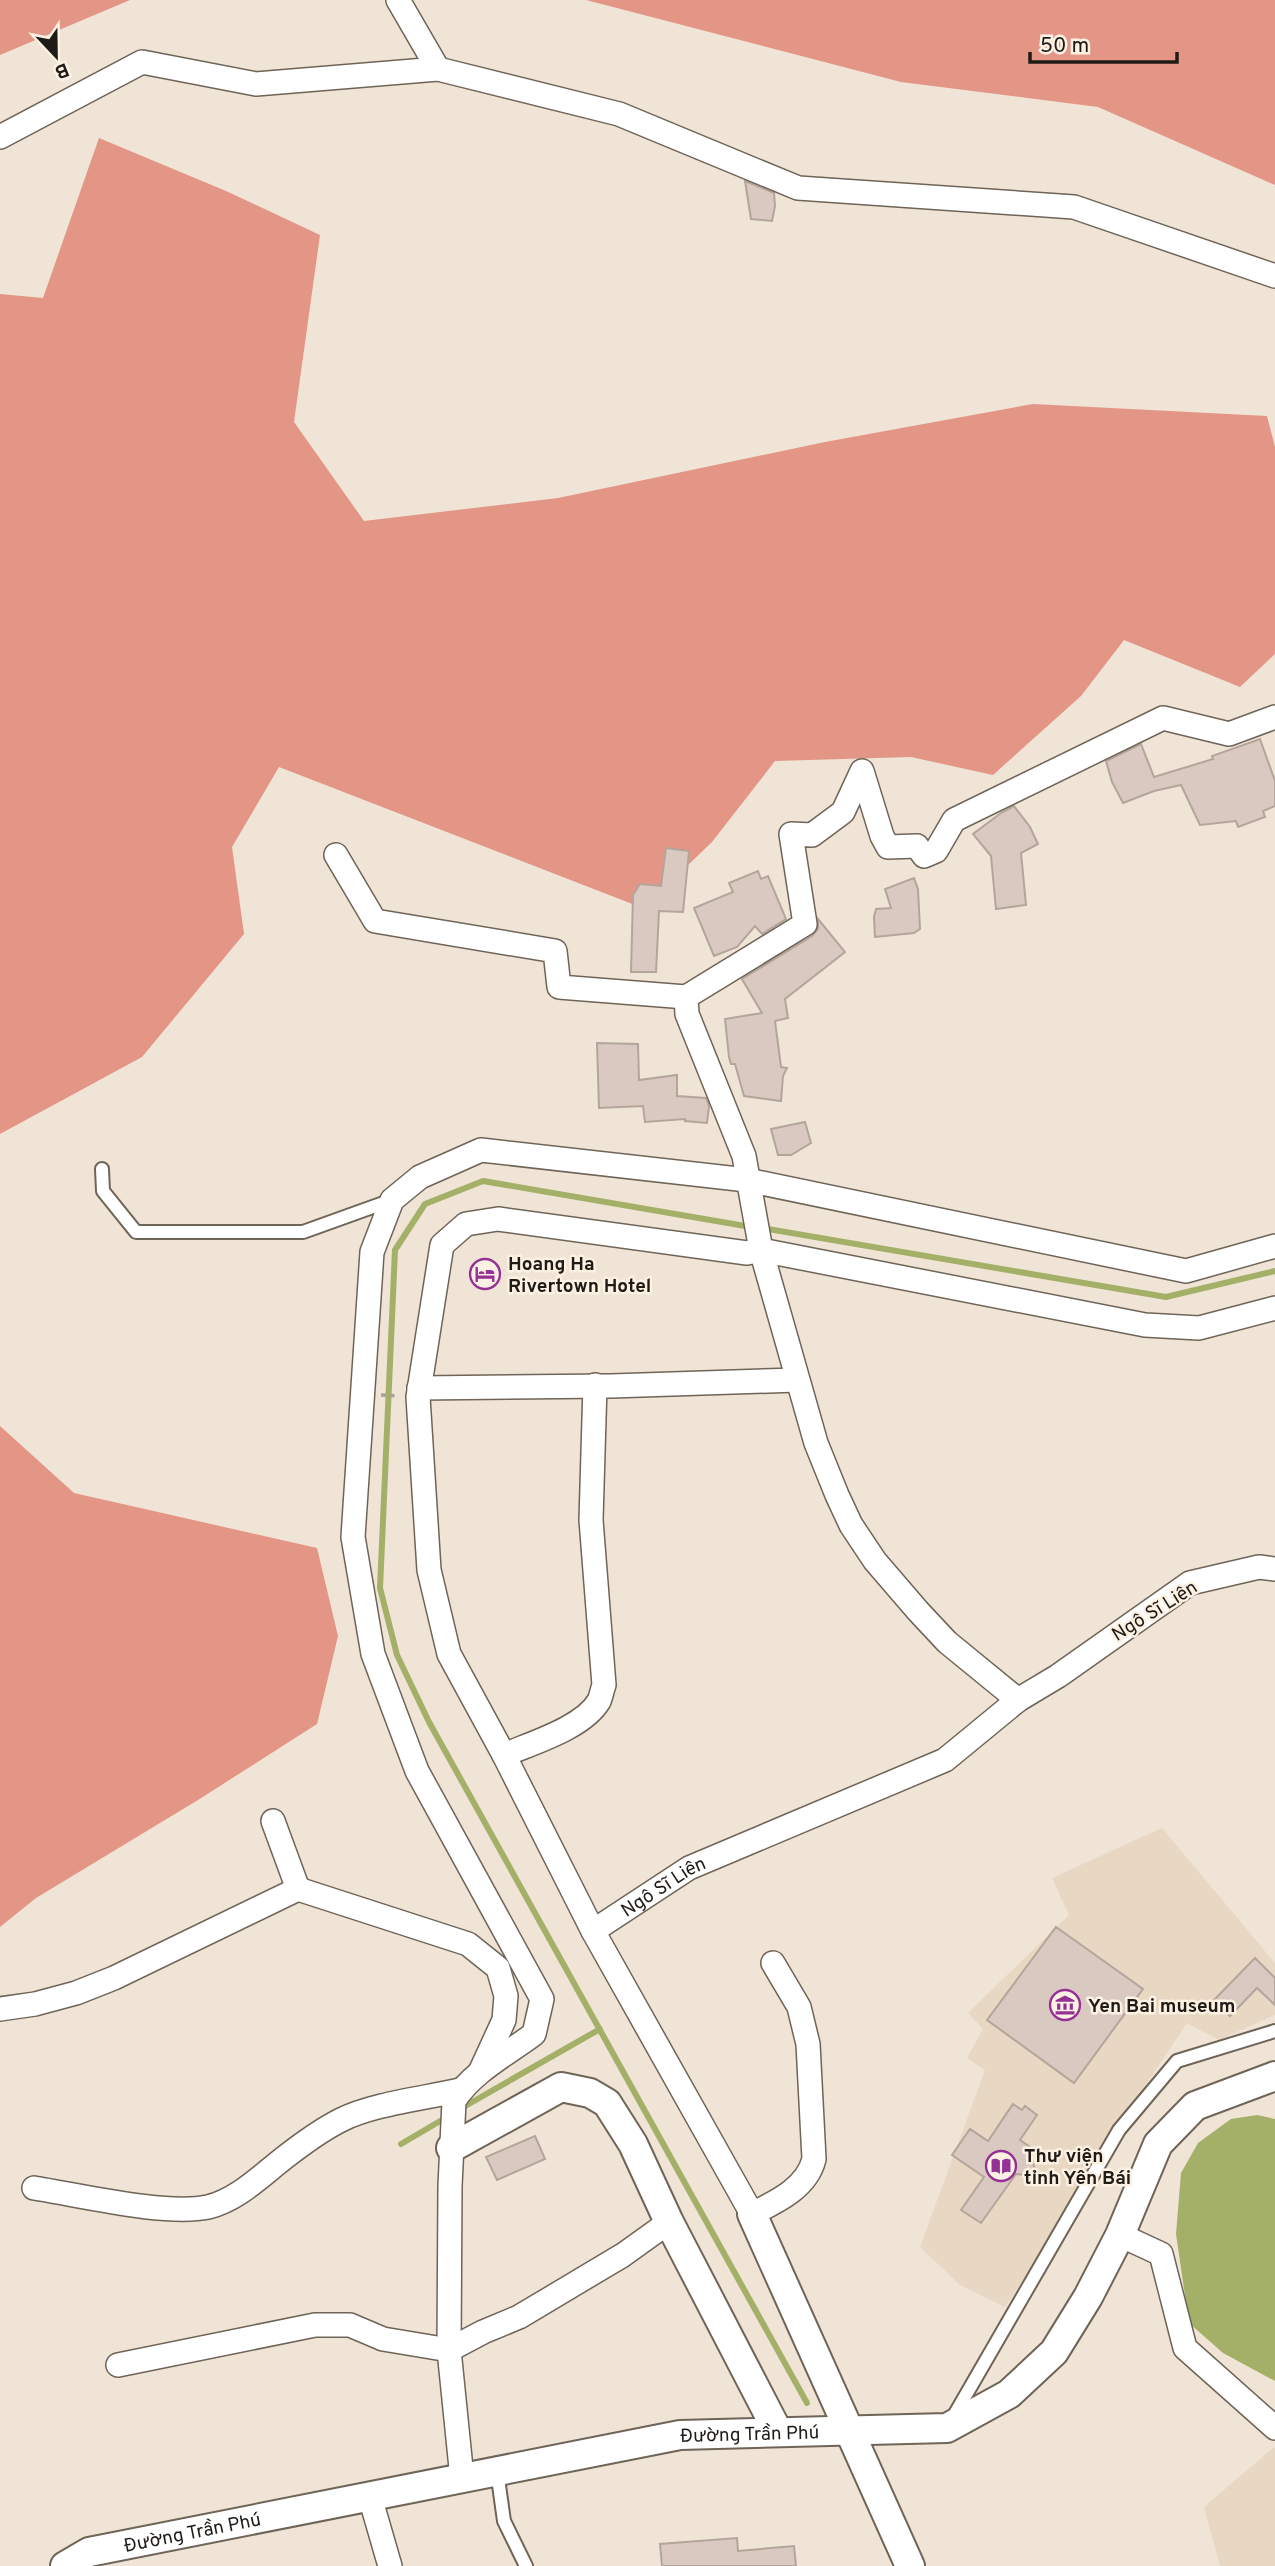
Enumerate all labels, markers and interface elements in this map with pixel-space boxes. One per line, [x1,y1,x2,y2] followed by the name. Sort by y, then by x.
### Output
[21,21,91,91] north arrow
[1030,21,1177,65] scale bar
[1040,33,1089,60] text: 50 m
[51,56,72,83] text: B
[508,1253,651,1299] place label: Hoang Ha Rivertown Hotel
[468,1257,502,1291] hotel icon: Hoang Ha Rivertown Hotel
[1108,1576,1202,1647] street label: Ngô Sĩ Liên
[617,1852,710,1923] street label: Ngô Sĩ Liên
[1048,1988,1082,2022] museum icon: Yen Bai museum
[1088,1995,1235,2019] place label: Yen Bai museum
[1024,2145,1131,2191] place label: Thư viện tỉnh Yên Bái
[984,2149,1018,2183] library icon: Thư viện tỉnh Yên Bái
[680,2421,820,2449] street label: Đường Trần Phú
[122,2508,263,2559] street label: Đường Trần Phú

